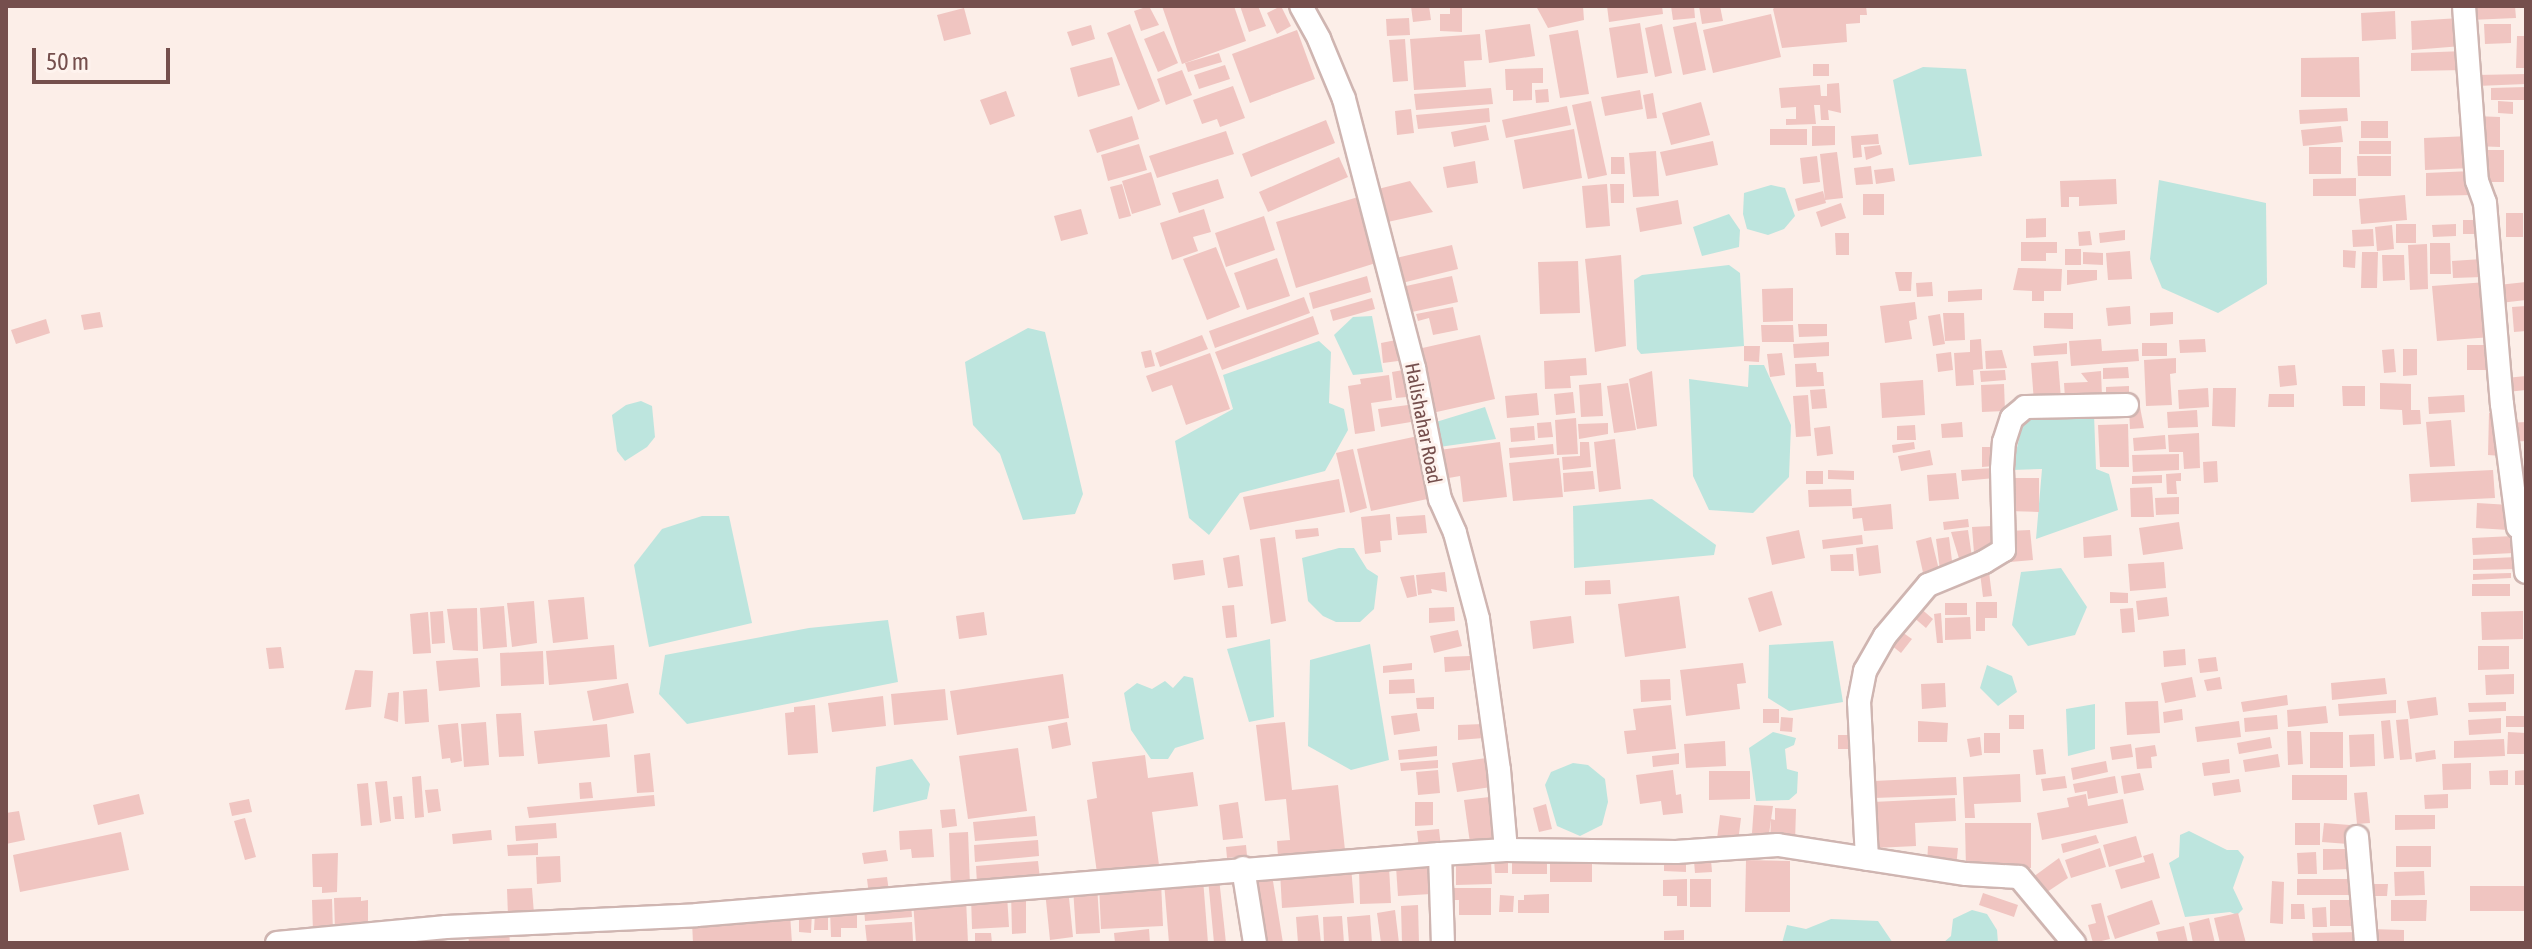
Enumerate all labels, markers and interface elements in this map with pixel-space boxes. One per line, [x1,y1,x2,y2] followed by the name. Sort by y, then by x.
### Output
[36,32,174,82] scale bar
[46,48,89,75] text: 50 m
[1401,360,1447,486] street label: Halishahar Road

